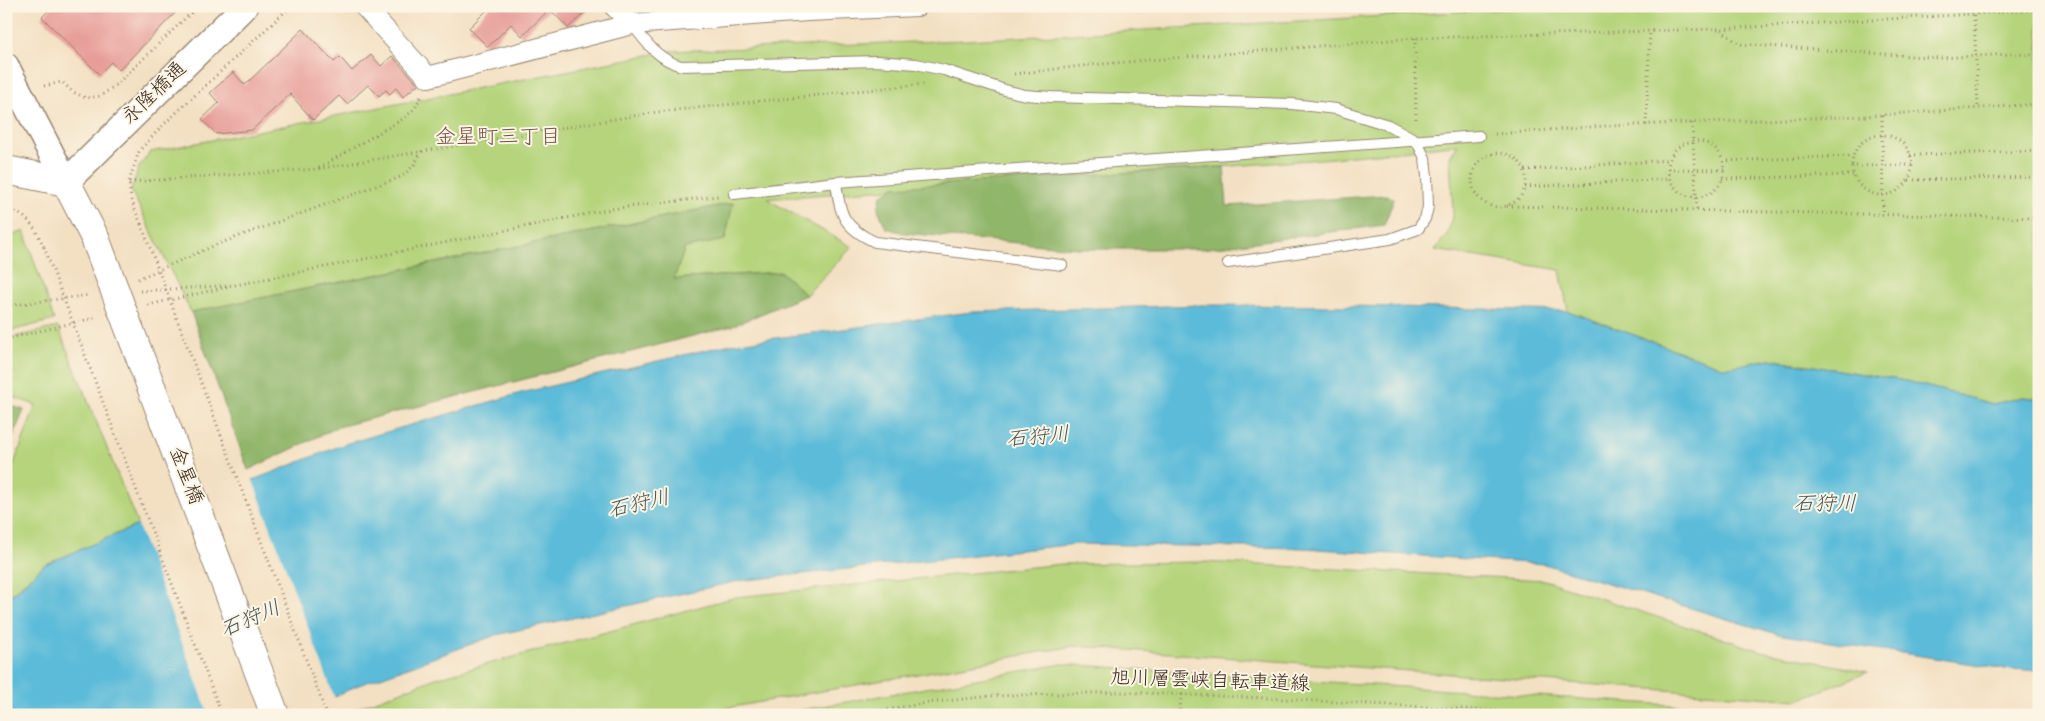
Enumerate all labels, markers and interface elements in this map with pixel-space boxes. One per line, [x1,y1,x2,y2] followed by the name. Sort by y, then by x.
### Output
[116,56,194,132] street label: 永隆橋通
[435,123,561,153] district label: 金星町三丁目
[1005,420,1071,456] water label: 石狩川
[161,443,209,509] street label: 金星橋
[605,483,673,527] water label: 石狩川
[1794,490,1857,520] water label: 石狩川
[216,594,286,646] water label: 石狩川
[1110,664,1310,700] street label: 旭川層雲峡自転車道線

